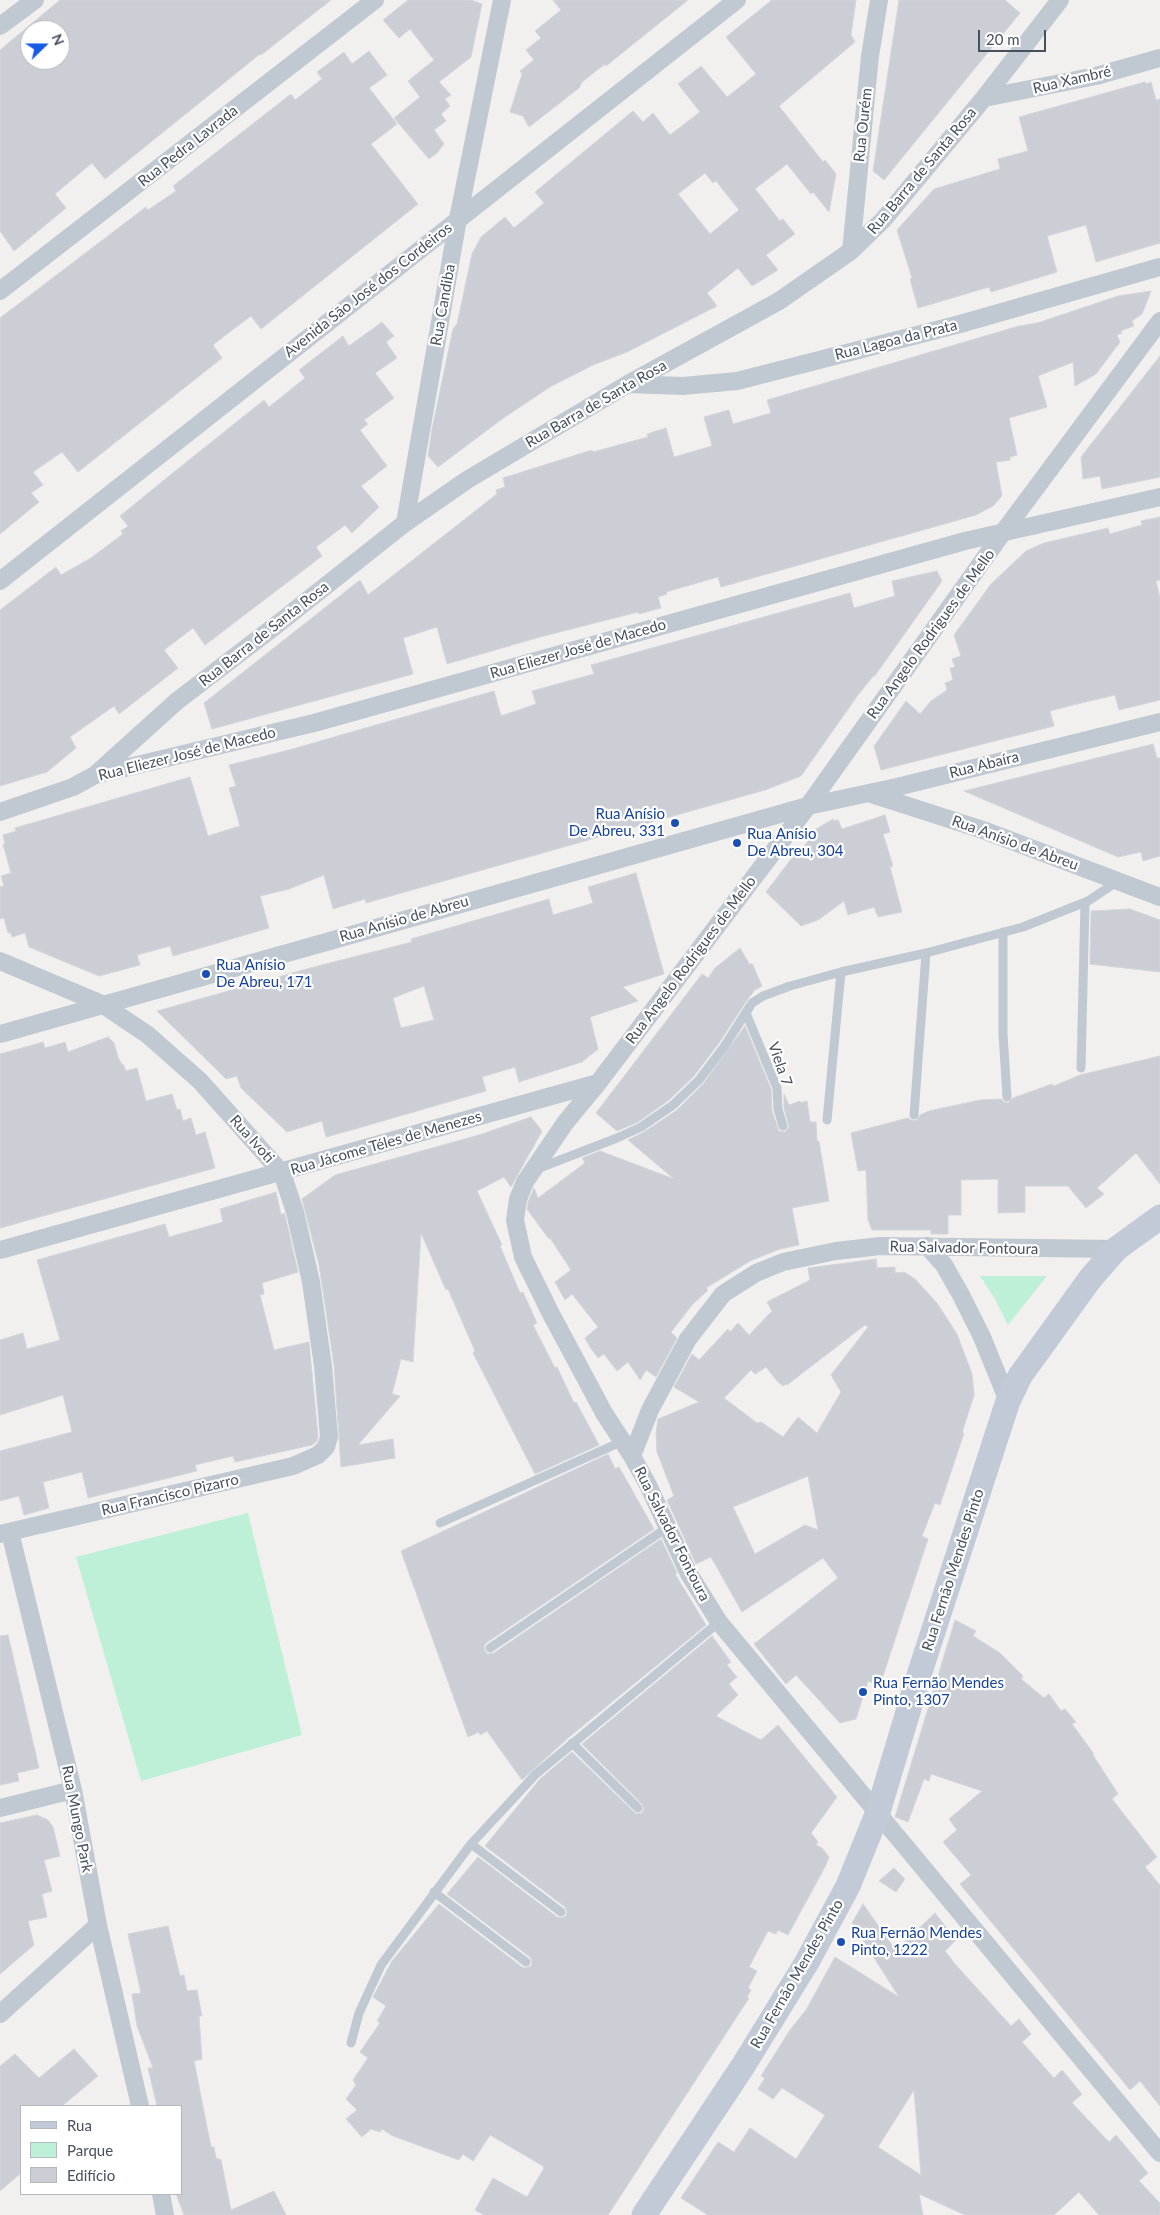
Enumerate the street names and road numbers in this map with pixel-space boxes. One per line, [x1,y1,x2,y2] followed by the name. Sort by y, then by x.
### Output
[1031,62,1113,98] street label: Rua Xambré
[850,87,876,163] street label: Rua Ourém
[135,101,241,191] street label: Rua Pedra Lavrada
[864,104,980,238] street label: Rua Barra de Santa Rosa
[280,219,456,361] street label: Avenida São José dos Cordeiros
[427,263,459,347] street label: Rua Candiba
[833,316,959,364] street label: Rua Lagoa da Prata
[522,356,670,452] street label: Rua Barra de Santa Rosa
[863,546,999,722] street label: Rua Angelo Rodrigues de Mello
[195,578,333,690] street label: Rua Barra de Santa Rosa
[488,615,668,683] street label: Rua Eliezer José de Macedo
[96,723,278,785] street label: Rua Eliezer José de Macedo
[947,748,1021,782] street label: Rua Abaíra
[949,812,1081,874] street label: Rua Anísio de Abreu
[622,873,760,1047] street label: Rua Angelo Rodrigues de Mello
[337,892,471,946] street label: Rua Anísio de Abreu
[764,1040,796,1088] street label: Viela 7
[288,1107,484,1179] street label: Rua Jácome Téles de Menezes
[226,1111,278,1167] street label: Rua Ivoti
[890,1238,1038,1258] street label: Rua Salvador Fontoura
[630,1464,714,1604] street label: Rua Salvador Fontoura
[100,1470,240,1520] street label: Rua Francisco Pizarro
[918,1487,988,1653] street label: Rua Fernão Mendes Pinto
[58,1764,96,1874] street label: Rua Mungo Park
[747,1896,847,2052] street label: Rua Fernão Mendes Pinto

